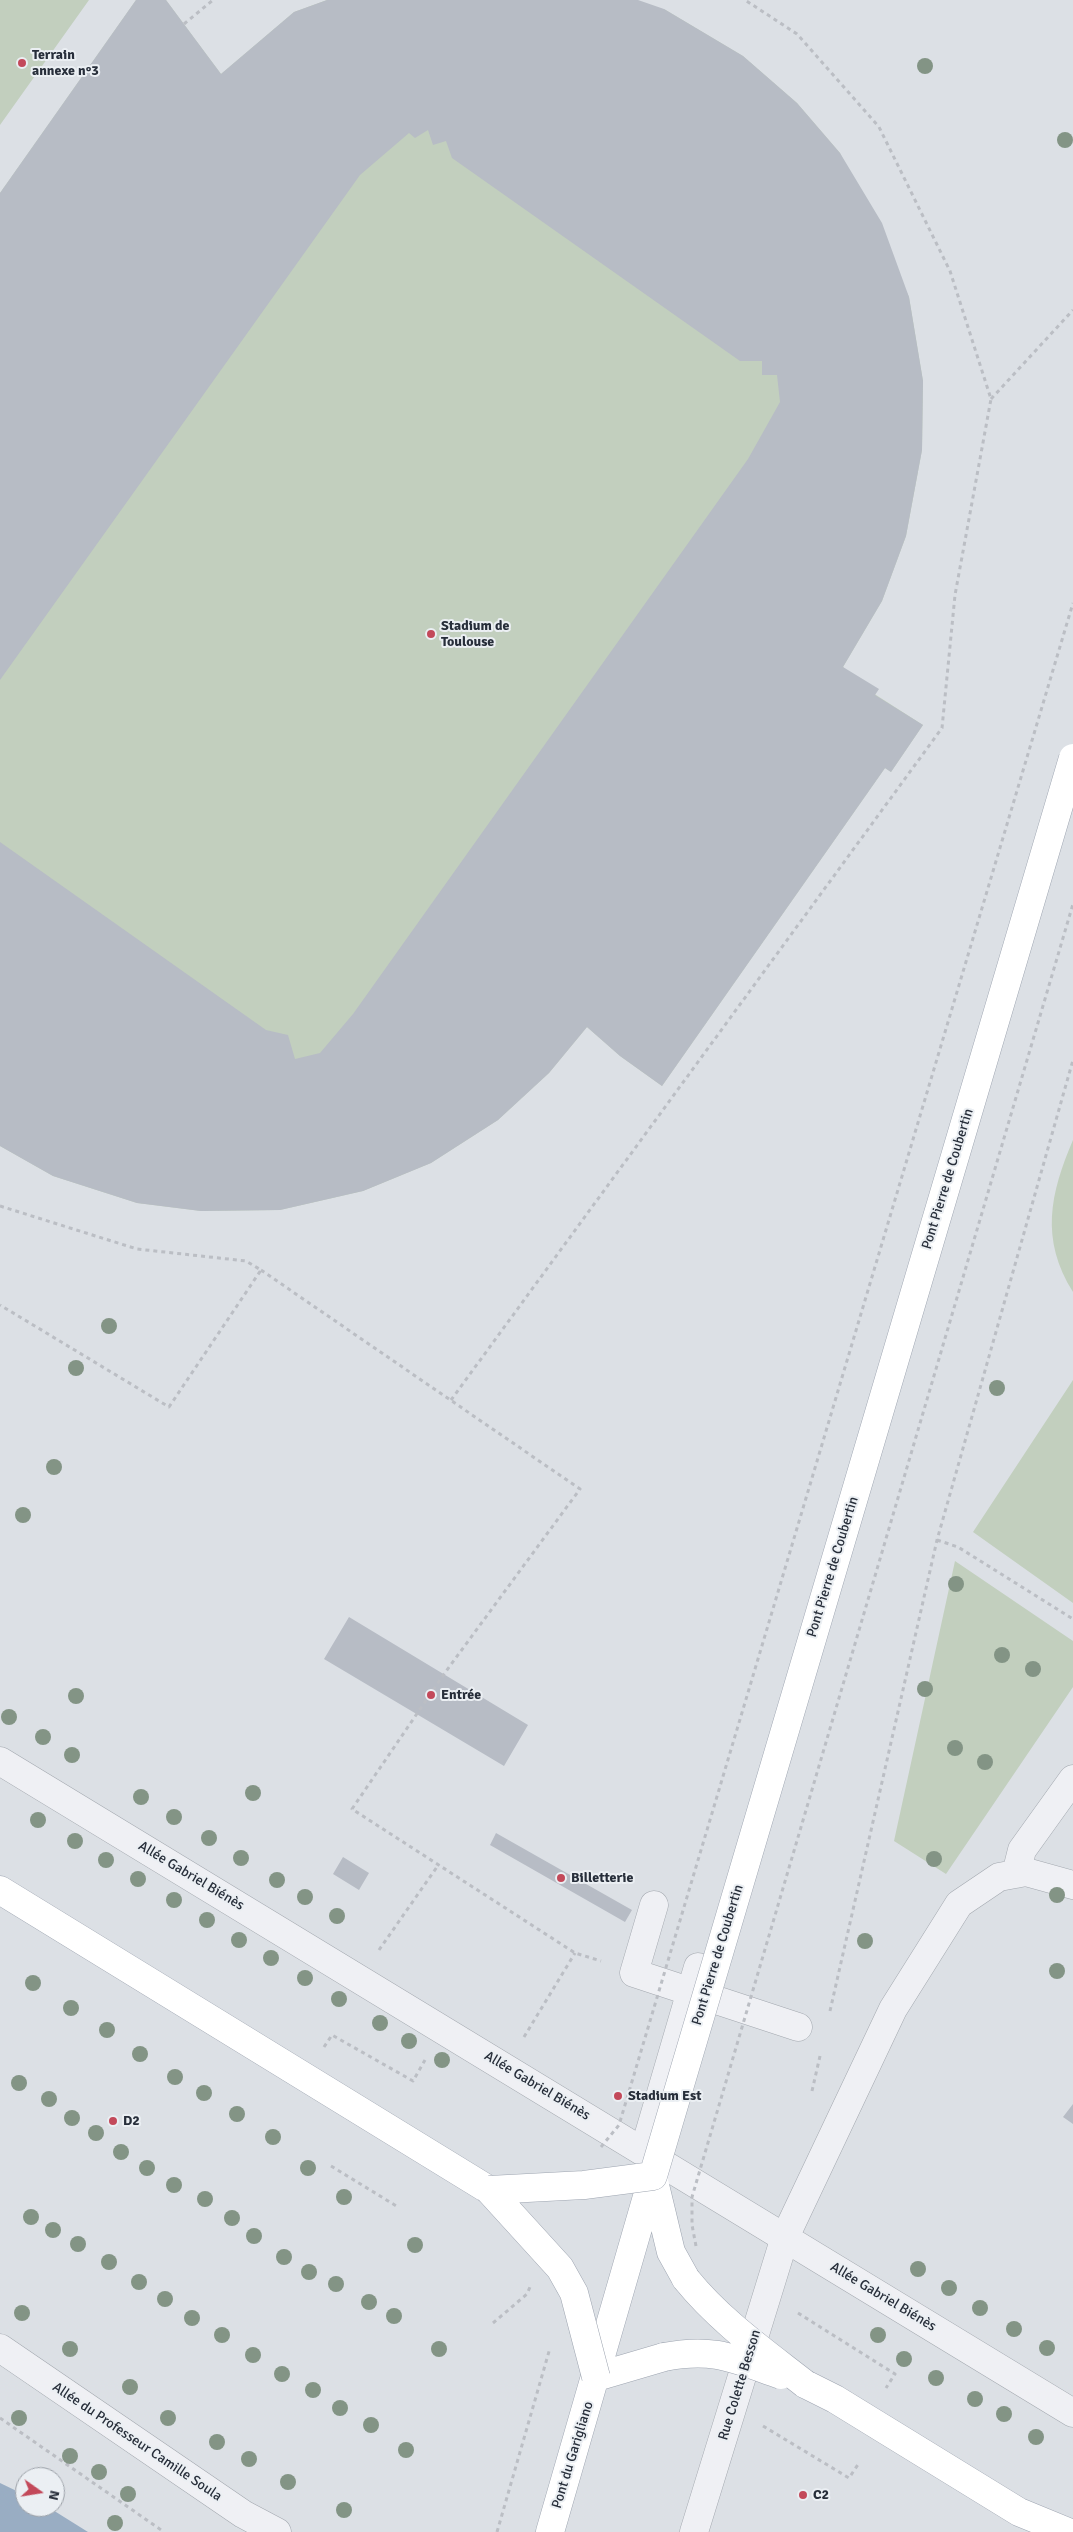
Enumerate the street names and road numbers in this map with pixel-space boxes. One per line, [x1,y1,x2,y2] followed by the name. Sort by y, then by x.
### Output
[919,1107,977,1251] street label: Pont Pierre de Coubertin
[804,1495,862,1639] street label: Pont Pierre de Coubertin
[135,1838,247,1914] street label: Allée Gabriel Biénès
[689,1883,747,2027] street label: Pont Pierre de Coubertin
[481,2048,593,2124] street label: Allée Gabriel Biénès
[827,2259,939,2335] street label: Allée Gabriel Biénès
[715,2328,765,2442] street label: Rue Colette Besson
[49,2379,225,2505] street label: Allée du Professeur Camille Soula
[549,2399,597,2511] street label: Pont du Garigliano

